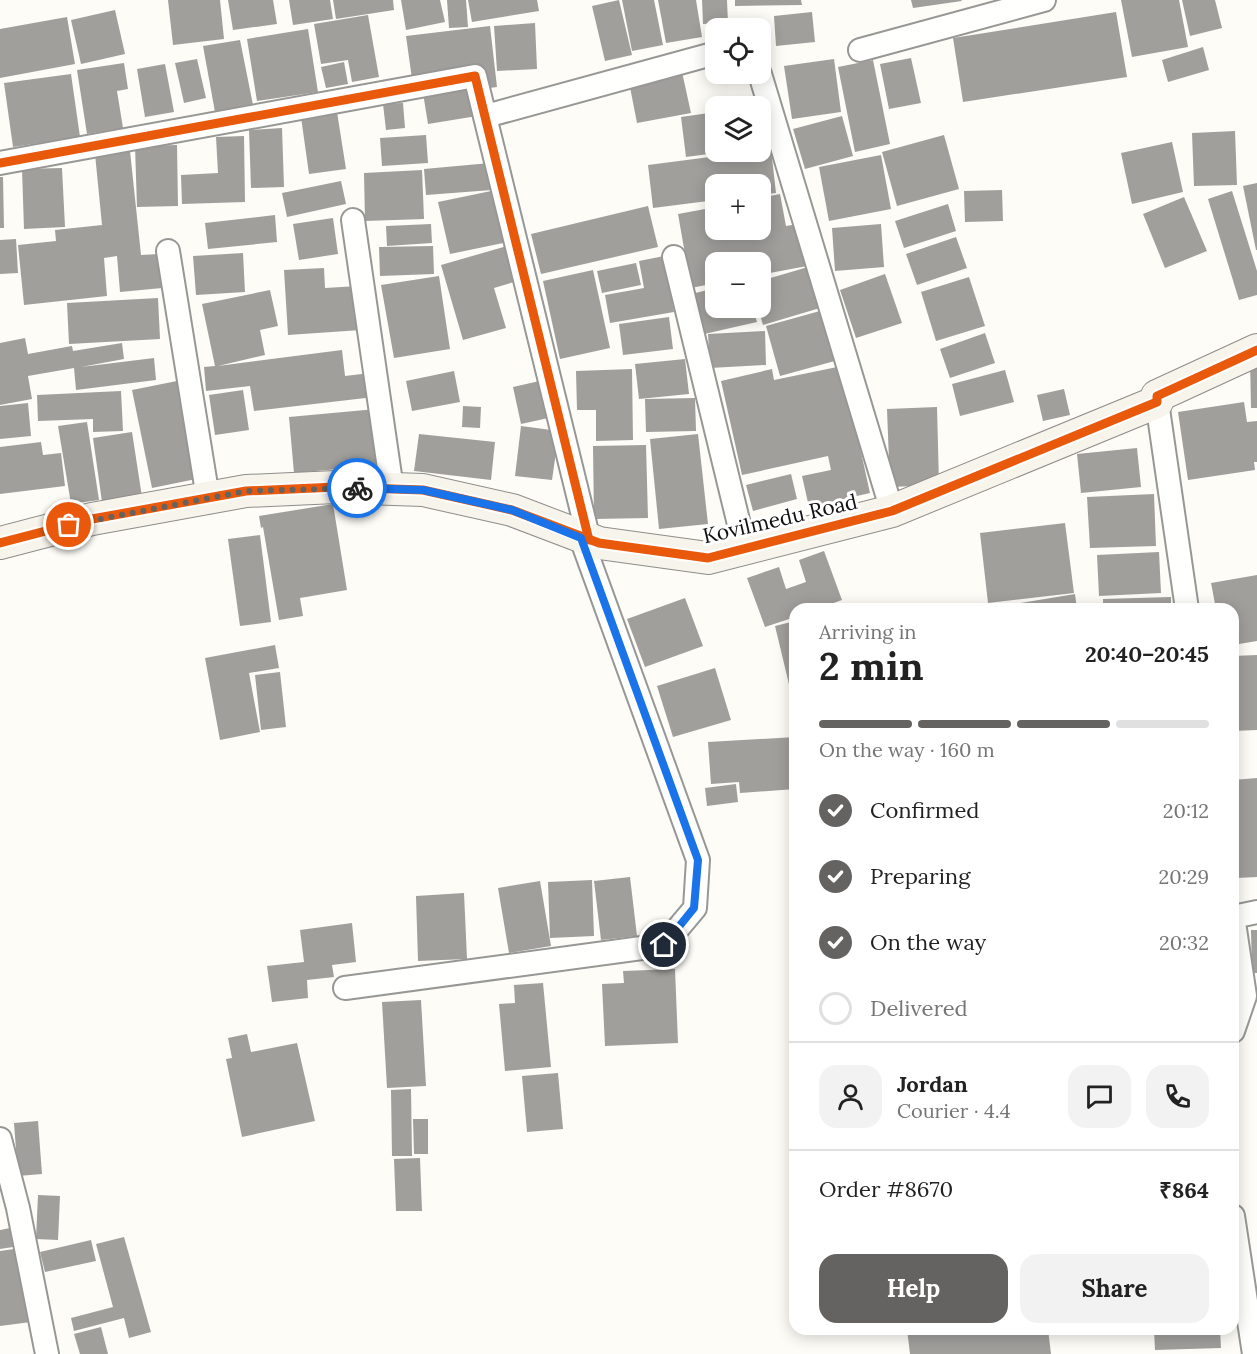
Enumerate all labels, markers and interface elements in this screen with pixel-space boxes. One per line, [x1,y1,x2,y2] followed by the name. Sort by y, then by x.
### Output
[705,18,771,318] map controls
[705,18,771,84] button: locate
[705,96,771,162] button: layers
[705,174,771,240] button: +
[705,252,771,318] button: −
[327,458,387,518] courier
[341,472,374,505] icon: bike
[700,488,860,549] street label: Kovilmedu Road
[43,499,94,550] pin
[52,508,85,541] icon: bag
[819,619,916,644] text: Arriving in
[1085,640,1209,668] text: 20:40–20:45
[819,641,924,691] text: 2 min
[819,737,995,762] text: On the way · 160 m
[819,794,852,827] icon: check
[870,796,979,824] text: Confirmed
[1163,798,1209,823] text: 20:12
[819,860,852,893] icon: check
[870,862,970,890] text: Preparing
[1159,864,1209,889] text: 20:29
[638,919,689,970] pin
[819,926,852,959] icon: check
[647,928,680,961] icon: home
[870,928,986,956] text: On the way
[1159,930,1209,955] text: 20:32
[870,994,968,1022] text: Delivered
[819,1065,882,1128] button: person
[1068,1065,1131,1128] button: chat
[1146,1065,1209,1128] button: phone
[897,1070,968,1098] text: Jordan
[897,1098,1011,1123] text: Courier · 4.4
[819,1175,953,1203] text: Order #8670
[1159,1176,1209,1204] text: ₹864
[819,1254,1008,1323] button: Help
[1020,1254,1209,1323] button: Share

